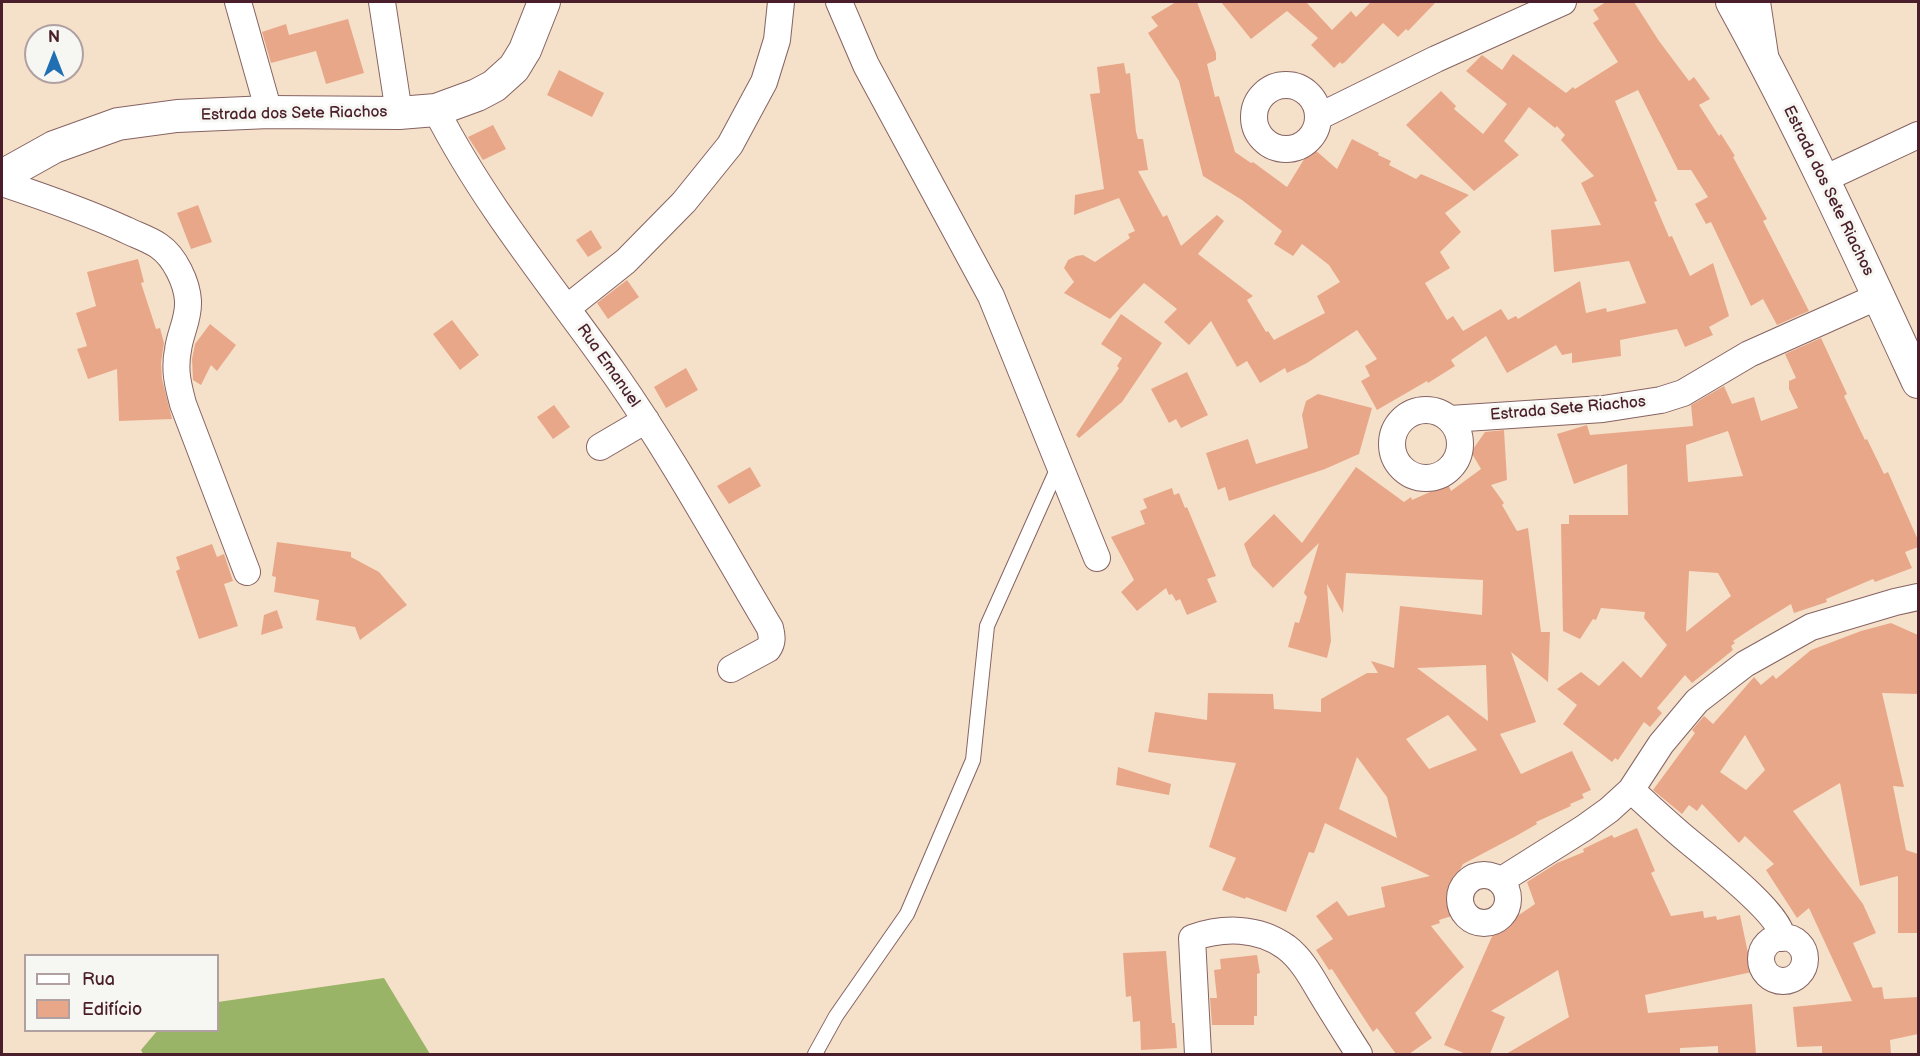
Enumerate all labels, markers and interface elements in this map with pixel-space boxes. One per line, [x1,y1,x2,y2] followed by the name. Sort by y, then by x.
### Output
[24,24,84,84] north arrow
[48,28,60,47] text: N
[200,103,388,125] street label: Estrada dos Sete Riachos
[1778,103,1878,279] street label: Estrada dos Sete Riachos
[572,321,644,411] street label: Rua Emanuel
[1489,393,1647,425] street label: Estrada Sete Riachos
[24,954,219,1032] legend
[82,969,115,990] text: Rua
[82,999,142,1020] text: Edifício

